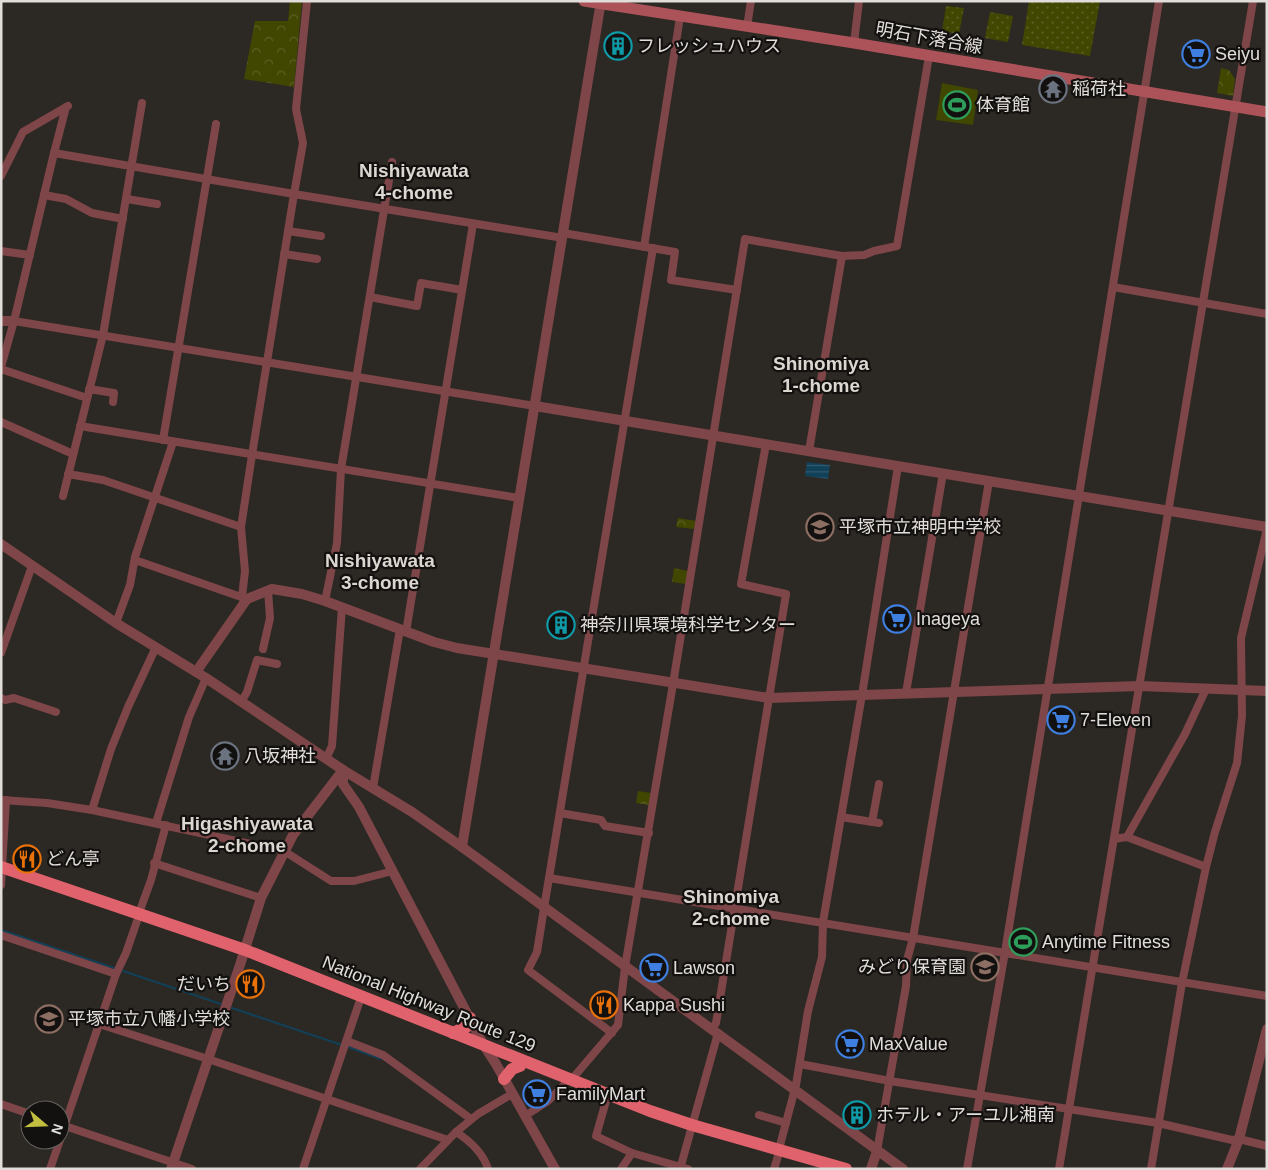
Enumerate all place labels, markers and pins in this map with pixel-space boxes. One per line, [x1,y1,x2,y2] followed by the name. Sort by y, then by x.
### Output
[603,31,633,61] building icon: フレッシュハウス
[637,36,781,56] place label: フレッシュハウス
[1181,39,1211,69] supermarket icon: Seiyu
[1215,44,1260,64] place label: Seiyu
[1038,74,1068,104] temple icon: 稲荷社
[1072,79,1126,99] place label: 稲荷社
[942,90,972,120] sports icon: 体育館
[976,95,1030,115] place label: 体育館
[805,512,835,542] school or university icon: 平塚市立神明中学校
[839,517,1001,537] place label: 平塚市立神明中学校
[882,604,912,634] supermarket icon: Inageya
[916,609,981,629] place label: Inageya
[546,610,576,640] building icon: 神奈川県環境科学センター
[580,615,796,635] place label: 神奈川県環境科学センター
[1046,705,1076,735] supermarket icon: 7-Eleven
[1080,710,1151,730] place label: 7-Eleven
[210,741,240,771] temple icon: 八坂神社
[244,746,316,766] place label: 八坂神社
[12,844,42,874] restaurant icon: どん亭
[46,849,100,869] place label: どん亭
[1008,927,1038,957] sports icon: Anytime Fitness
[1042,932,1170,952] place label: Anytime Fitness
[970,952,1000,982] school or university icon: みどり保育園
[639,953,669,983] supermarket icon: Lawson
[858,957,966,977] place label: みどり保育園
[673,958,735,978] place label: Lawson
[235,969,265,999] restaurant icon: だいち
[177,974,231,994] place label: だいち
[589,990,619,1020] restaurant icon: Kappa Sushi
[623,995,725,1015] place label: Kappa Sushi
[34,1004,64,1034] school or university icon: 平塚市立八幡小学校
[68,1009,230,1029] place label: 平塚市立八幡小学校
[835,1029,865,1059] supermarket icon: MaxValue
[869,1034,948,1054] place label: MaxValue
[522,1079,552,1109] supermarket icon: FamilyMart
[556,1084,645,1104] place label: FamilyMart
[842,1100,872,1130] building icon: ホテル・アーユル湘南
[876,1105,1055,1125] place label: ホテル・アーユル湘南

